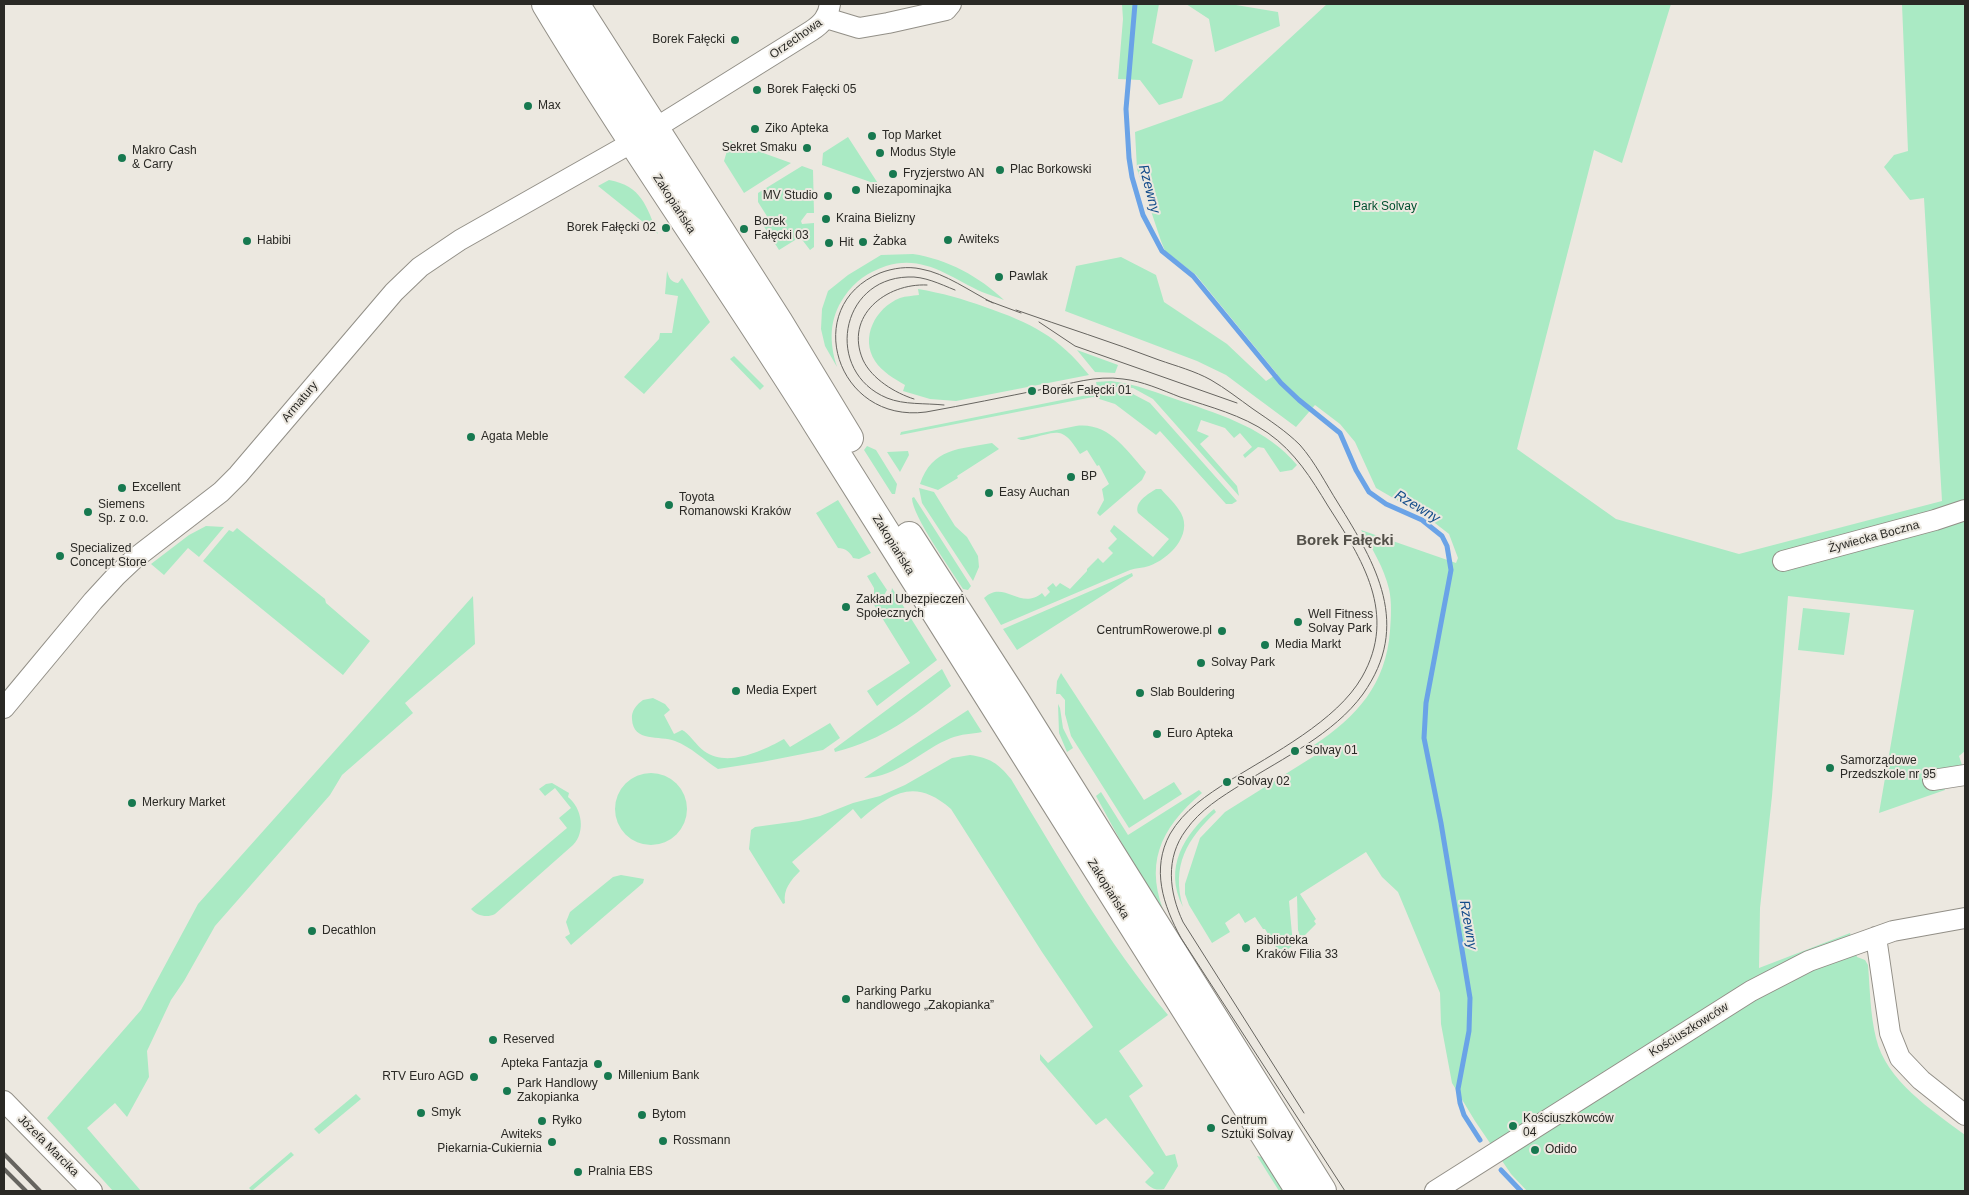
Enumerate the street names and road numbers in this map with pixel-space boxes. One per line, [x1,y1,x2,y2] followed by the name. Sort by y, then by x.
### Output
[767,16,825,62] street label: Orzechowa
[649,172,699,236] street label: Zakopiańska
[279,379,321,425] street label: Armatury
[869,512,917,578] street label: Zakopiańska
[1827,518,1921,556] street label: Żywiecka Boczna
[1084,856,1132,922] street label: Zakopiańska
[1647,1000,1731,1060] street label: Kościuszkowców
[14,1112,82,1180] street label: Józefa Marcika

